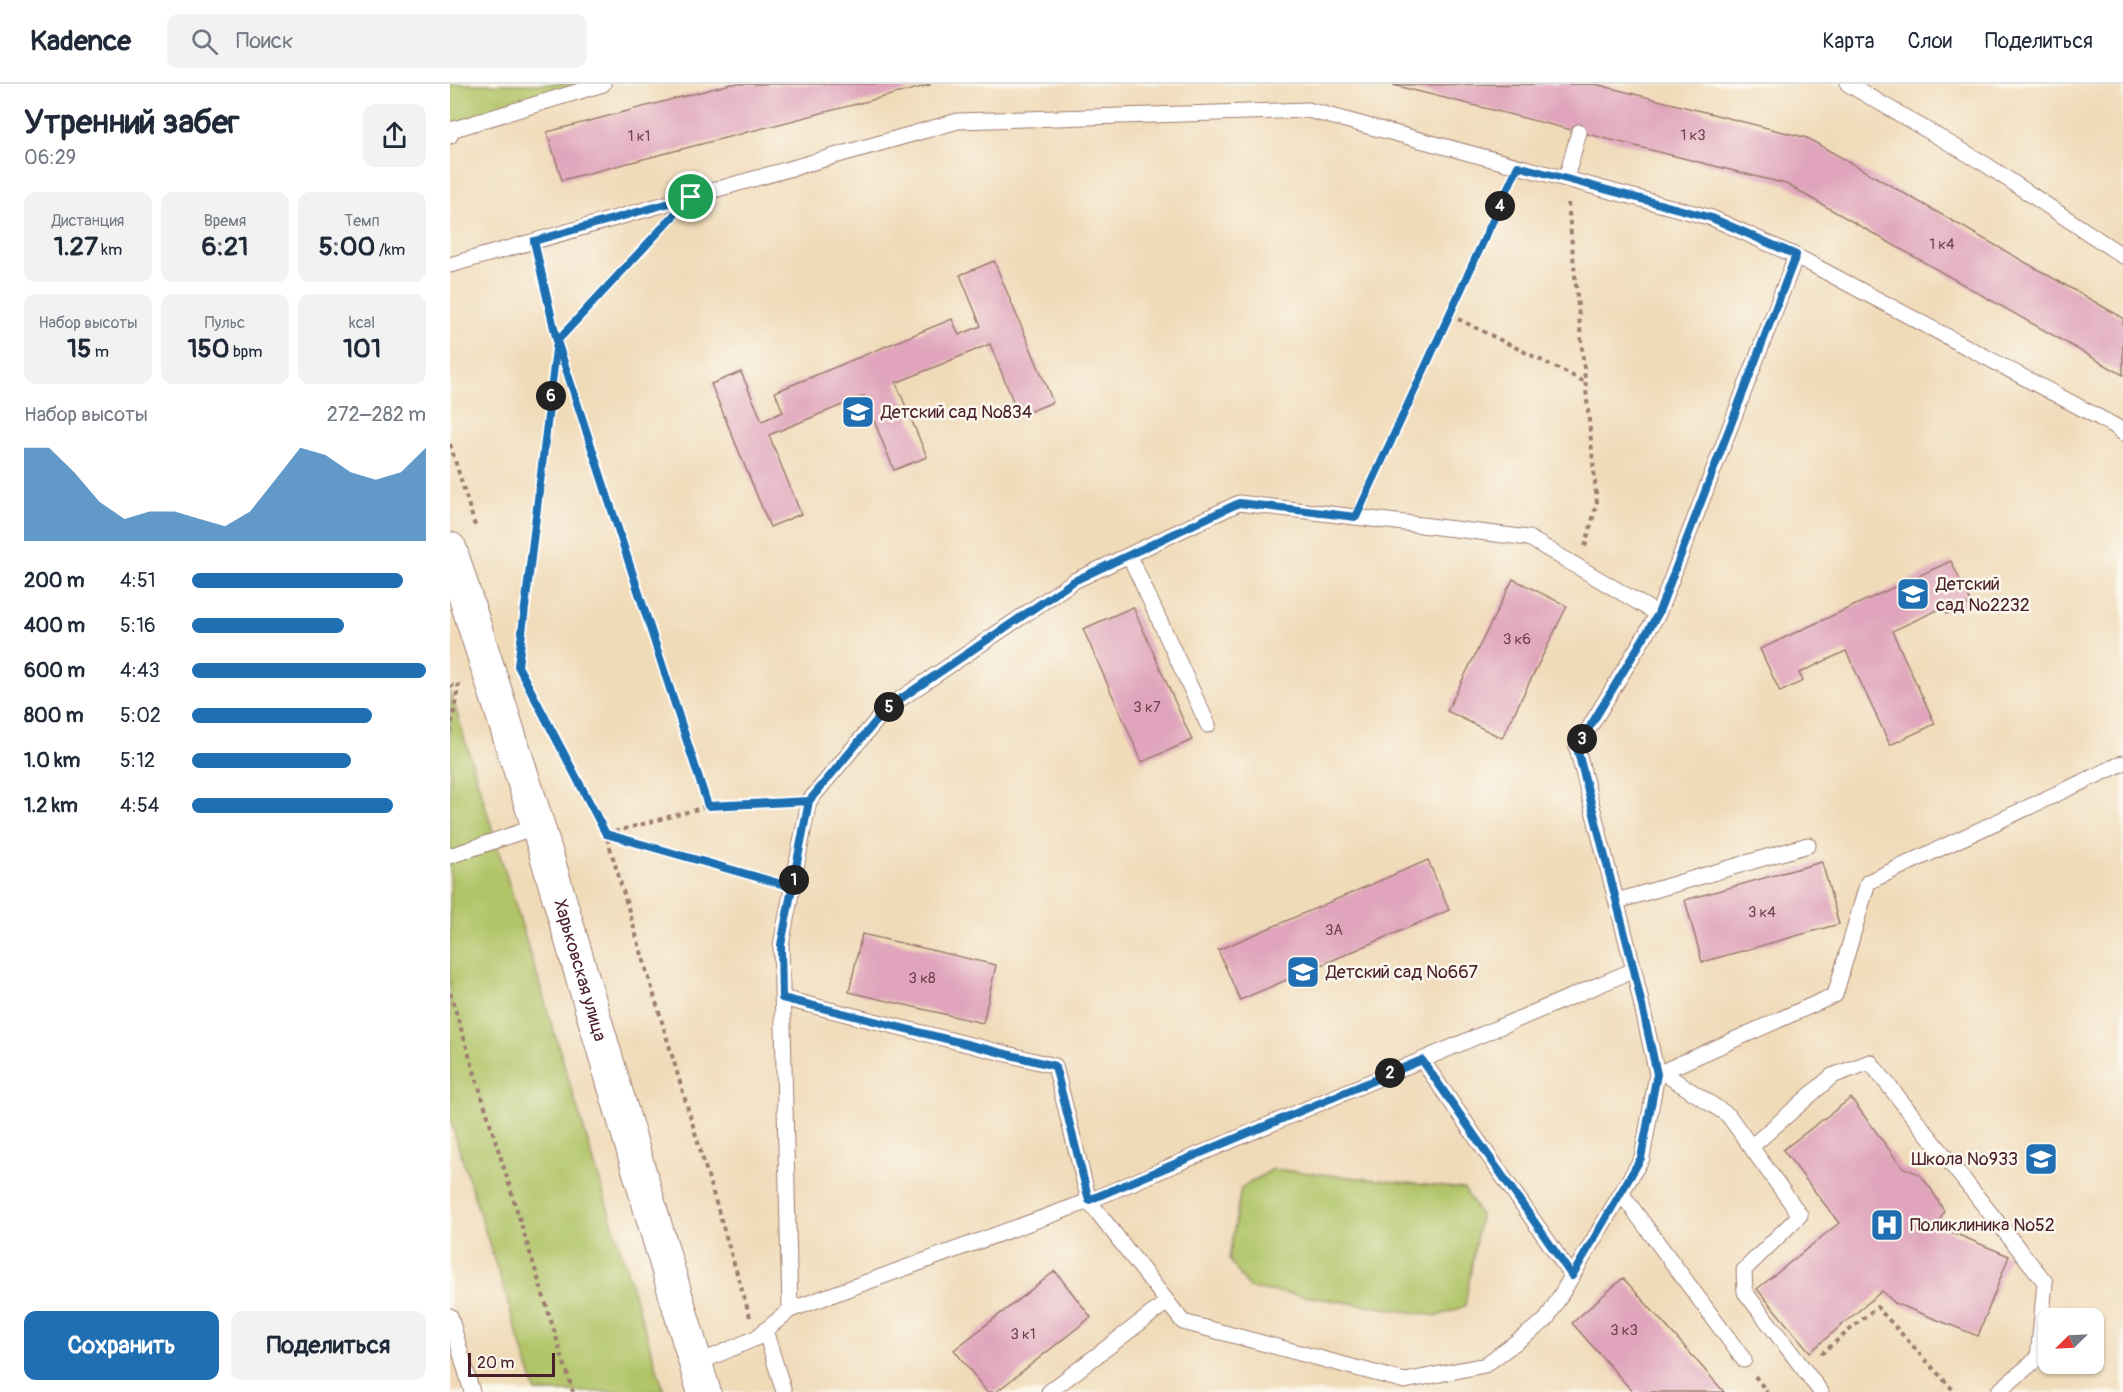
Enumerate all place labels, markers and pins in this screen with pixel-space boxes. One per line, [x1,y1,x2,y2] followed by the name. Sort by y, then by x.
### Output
[665,171,716,222] pin
[1485,191,1515,221] pin: 4
[536,381,566,411] pin: 6
[840,394,876,430] school or university icon: Детский сад №834
[880,401,1033,424] place label: Детский сад №834
[1935,573,2030,617] place label: Детский сад №2232
[1895,576,1931,612] school or university icon: Детский сад №2232
[874,692,904,722] pin: 5
[1567,724,1597,754] pin: 3
[779,865,809,895] pin: 1
[1285,954,1321,990] school or university icon: Детский сад №667
[1325,961,1479,984] place label: Детский сад №667
[1375,1058,1405,1088] pin: 2
[2023,1141,2059,1177] school or university icon: Школа №933
[1911,1148,2018,1171] place label: Школа №933
[1869,1207,1905,1243] hospital icon: Поликлиника №52
[1910,1214,2055,1237] place label: Поликлиника №52

